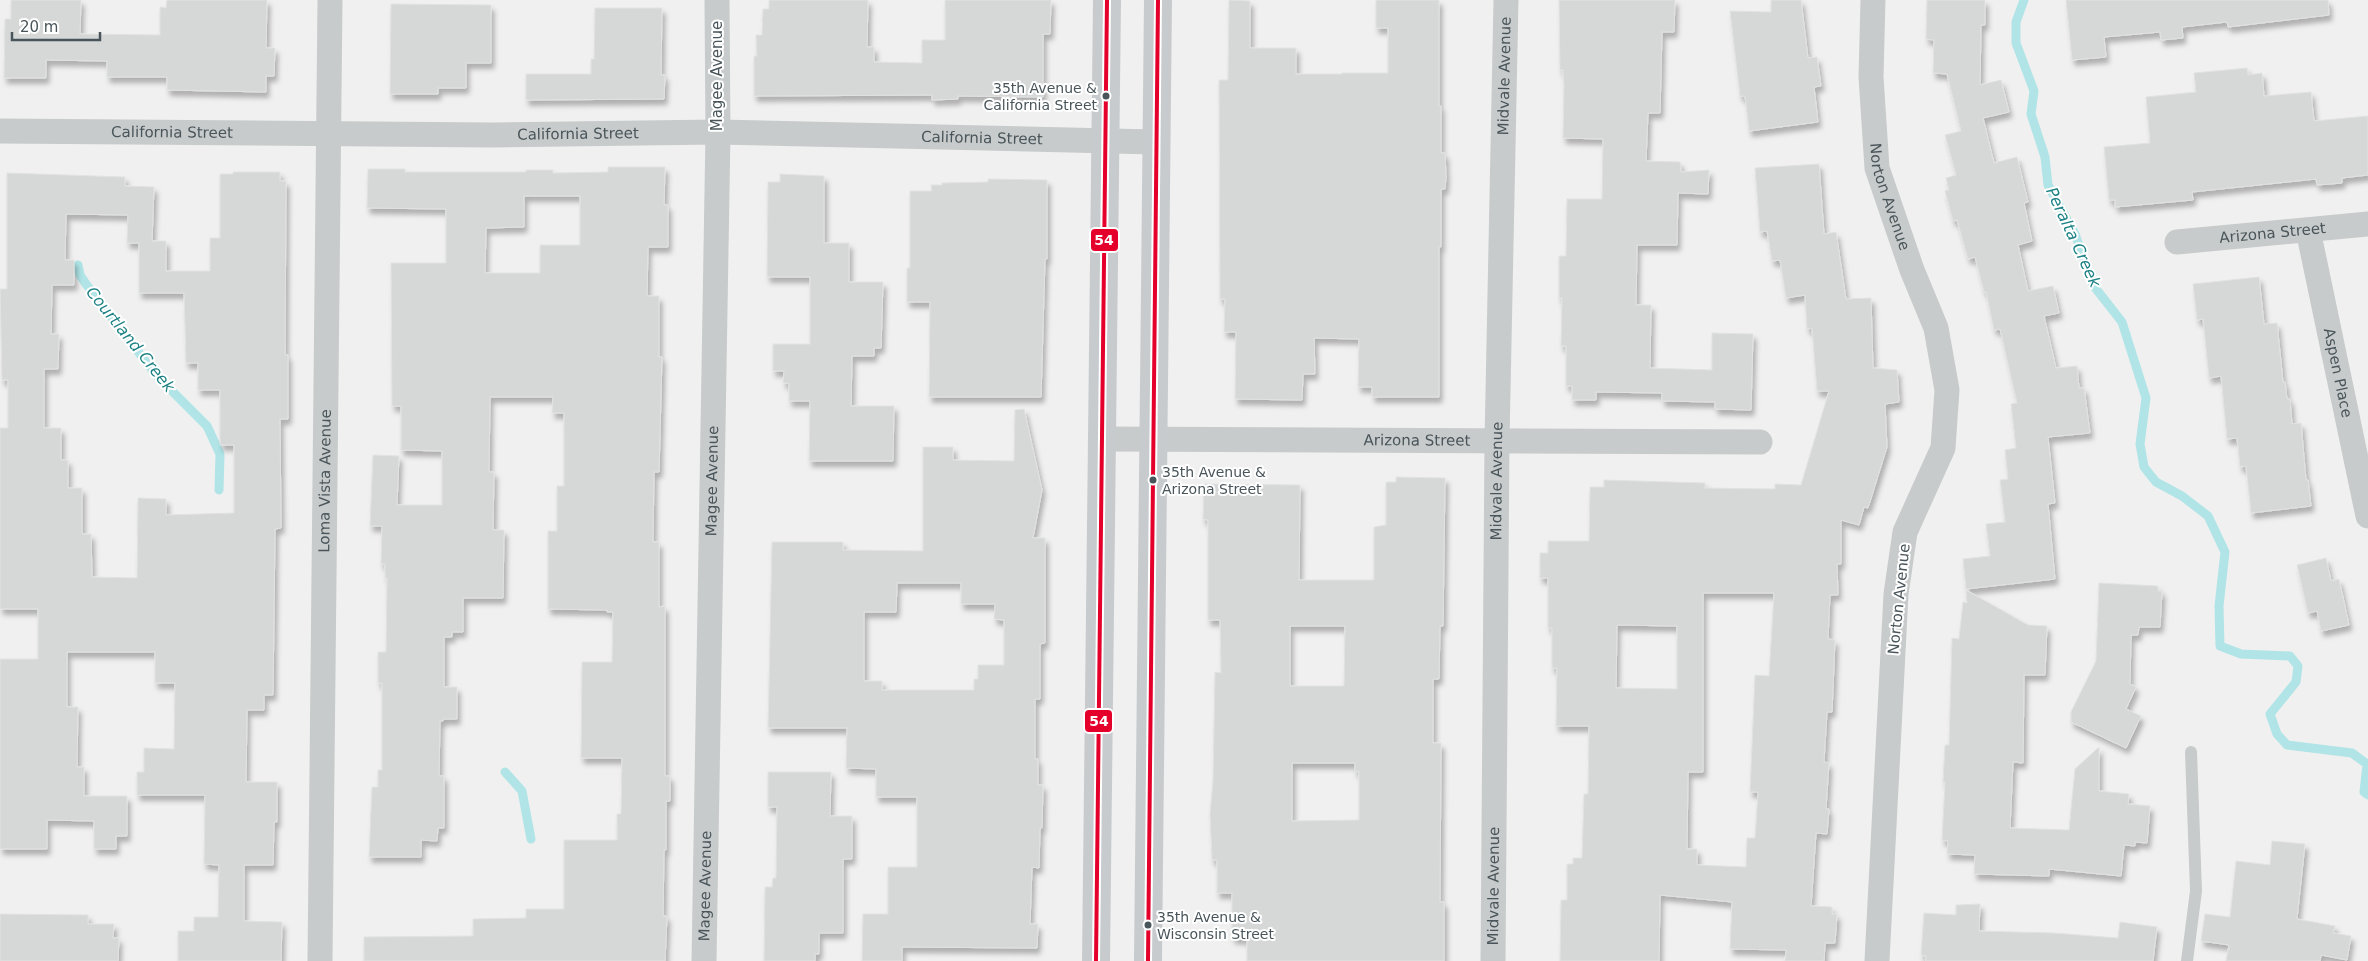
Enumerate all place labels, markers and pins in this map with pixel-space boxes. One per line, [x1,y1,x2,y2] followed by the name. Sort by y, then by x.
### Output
[984,80,1097,113] place label: 35th Avenue & California Street
[1101,91,1111,101] marker: 35th Avenue & California Street
[1162,464,1266,497] place label: 35th Avenue & Arizona Street
[1148,475,1158,485] marker: 35th Avenue & Arizona Street
[1157,909,1274,942] place label: 35th Avenue & Wisconsin Street
[1143,920,1153,930] marker: 35th Avenue & Wisconsin Street

